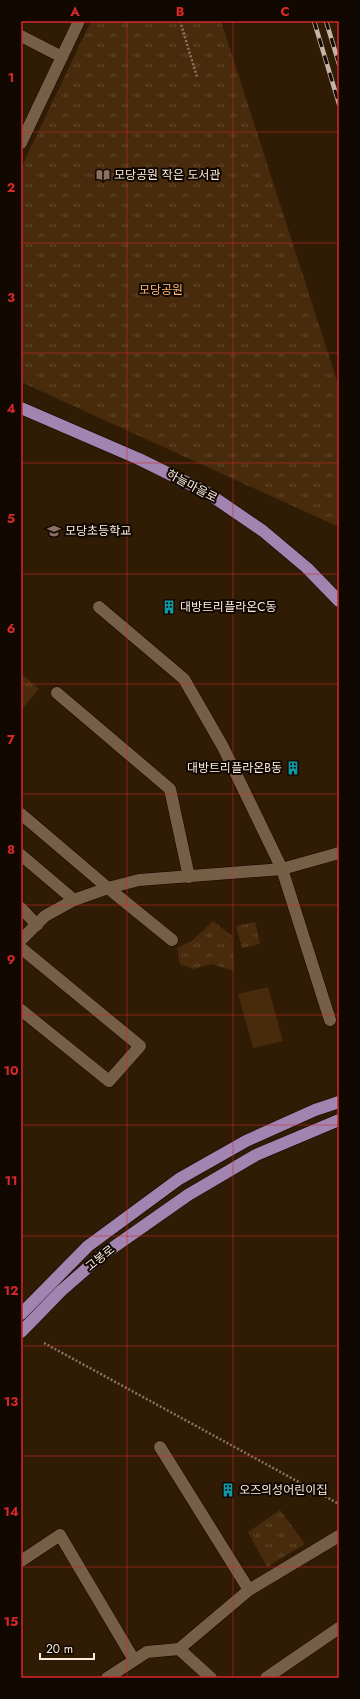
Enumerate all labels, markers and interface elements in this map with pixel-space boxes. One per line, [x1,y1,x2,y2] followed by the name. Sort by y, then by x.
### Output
[69,2,80,21] text: A
[176,2,185,21] text: B
[280,2,290,21] text: C
[8,68,14,87] text: 1
[114,166,221,184] place label: 모당공원 작은 도서관
[95,167,111,183] library icon: 모당공원 작은 도서관
[7,178,15,197] text: 2
[139,281,183,299] park label: 모당공원
[7,288,15,307] text: 3
[6,399,16,418] text: 4
[163,465,221,507] street label: 하늘마을로
[7,509,15,528] text: 5
[65,522,131,540] place label: 모당초등학교
[46,523,62,539] school or university icon: 모당초등학교
[180,598,277,616] place label: 대방트리플라온C동
[161,599,177,615] building icon: 대방트리플라온C동
[7,619,16,638] text: 6
[7,730,15,749] text: 7
[187,759,282,777] place label: 대방트리플라온B동
[285,760,301,776] building icon: 대방트리플라온B동
[7,840,15,859] text: 8
[7,950,16,969] text: 9
[3,1061,19,1080] text: 10
[4,1171,18,1190] text: 11
[81,1241,119,1275] street label: 고봉로
[3,1281,19,1300] text: 12
[4,1392,18,1411] text: 13
[239,1481,327,1499] place label: 오즈의성어린이집
[220,1482,236,1498] building icon: 오즈의성어린이집
[3,1502,19,1521] text: 14
[3,1612,19,1631] text: 15
[40,1635,94,1661] scale bar
[46,1640,73,1658] text: 20 m

